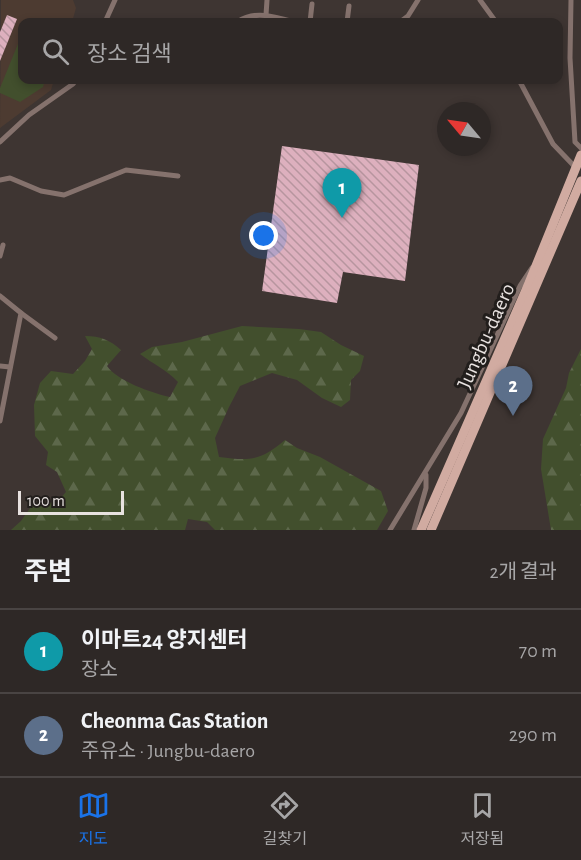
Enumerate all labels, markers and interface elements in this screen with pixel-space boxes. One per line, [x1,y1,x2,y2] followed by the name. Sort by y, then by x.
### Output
[18,18,563,84] search box
[39,35,72,68] icon: search
[87,43,172,65] text: 장소 검색
[437,102,491,156] north arrow
[322,168,362,218] pin: 1
[249,221,278,250] your location
[453,280,519,392] street label: Jungbu-daero
[494,366,532,416] pin: 2
[18,488,124,516] scale bar
[27,493,65,509] text: 100 m
[24,559,72,585] text: 주변
[489,562,557,582] text: 2개 결과
[81,629,247,651] text: 이마트24 양지센터
[40,641,47,661] text: 1
[519,641,557,661] text: 70 m
[81,660,118,680] text: 장소
[81,710,268,732] text: Cheonma Gas Station
[39,725,48,745] text: 2
[509,725,557,745] text: 290 m
[81,741,255,761] text: 주유소 · Jungbu-daero
[77,789,110,849] tab: 지도
[263,789,307,849] tab: 길찾기
[460,789,504,849] tab: 저장됨

